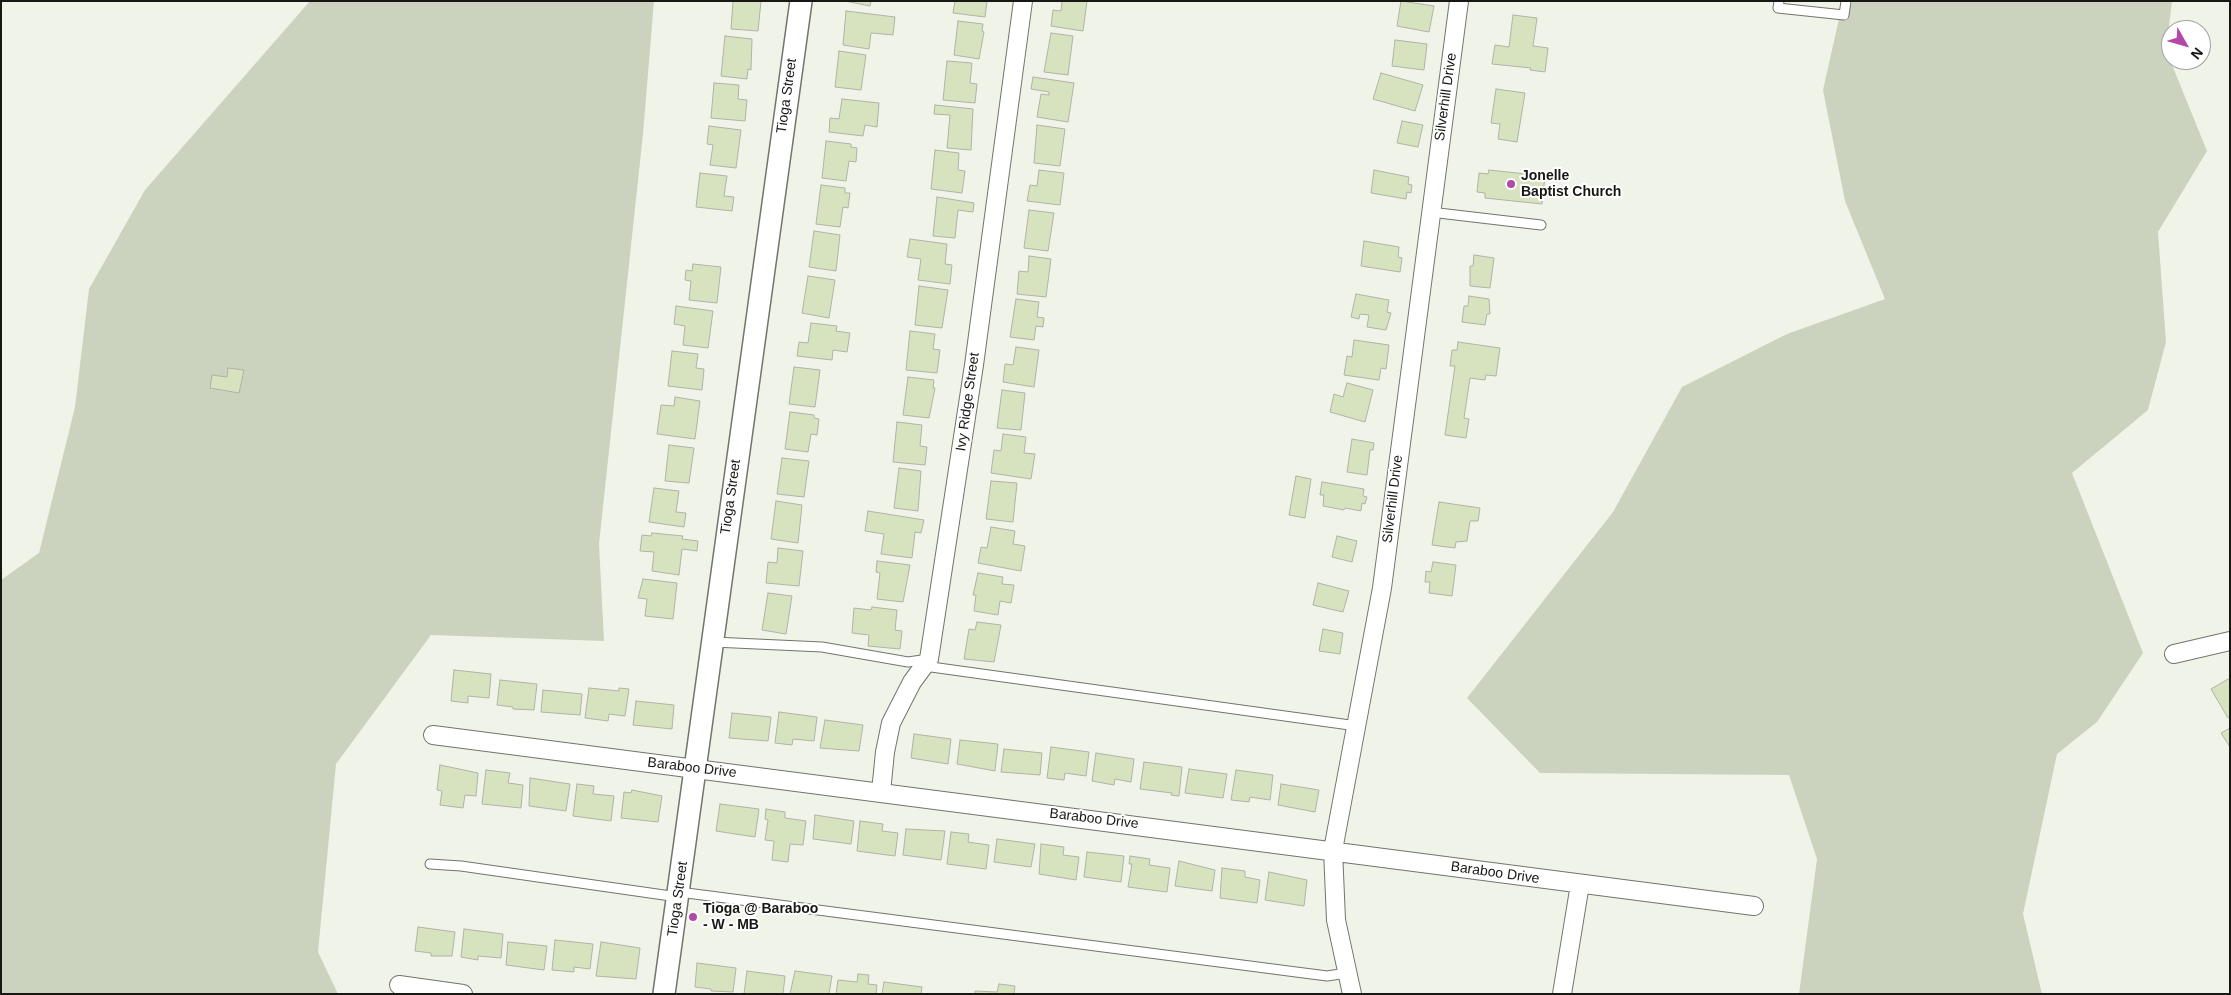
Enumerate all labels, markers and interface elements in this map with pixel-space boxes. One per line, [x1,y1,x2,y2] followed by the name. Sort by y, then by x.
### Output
[2161,20,2211,70] north arrow
[2188,45,2206,63] text: N
[1432,52,1460,142] street label: Silverhill Drive
[773,57,801,135] street label: Tioga Street
[1521,168,1621,200] place label: Jonelle Baptist Church
[1505,178,1517,190] marker: Jonelle Baptist Church
[953,352,983,452] street label: Ivy Ridge Street
[1379,454,1407,544] street label: Silverhill Drive
[717,458,745,536] street label: Tioga Street
[647,754,737,782] street label: Baraboo Drive
[1049,805,1139,833] street label: Baraboo Drive
[1450,858,1540,888] street label: Baraboo Drive
[664,860,692,938] street label: Tioga Street
[703,901,818,934] place label: Tioga @ Baraboo - W - MB
[687,911,699,923] marker: Tioga @ Baraboo - W - MB

